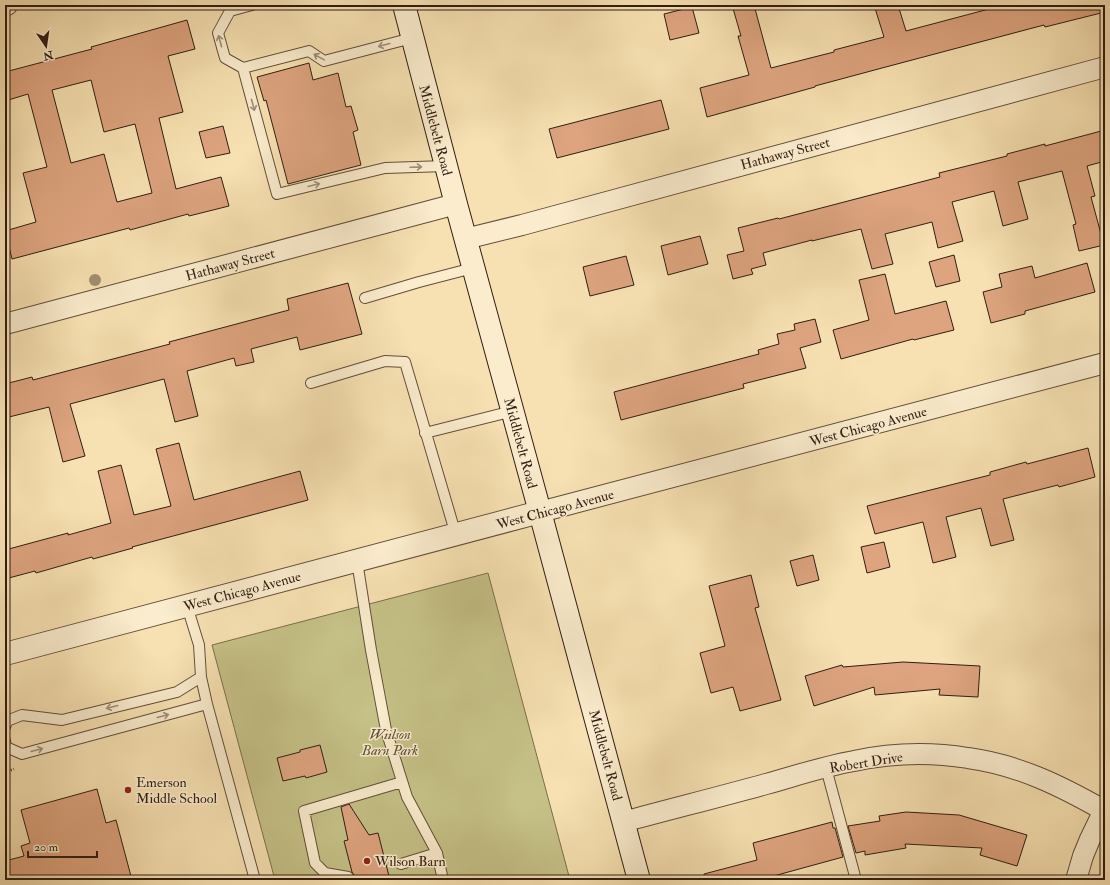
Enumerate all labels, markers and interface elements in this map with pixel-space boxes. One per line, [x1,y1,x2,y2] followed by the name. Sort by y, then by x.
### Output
[26,26,66,66] north arrow
[216,34,223,47] one-way arrow
[378,42,391,50] one-way arrow
[41,48,55,63] text: N
[313,53,325,61] one-way arrow
[415,83,456,178] street label: Middlebelt Road
[250,99,257,112] one-way arrow
[739,133,832,175] street label: Hathaway Street
[409,163,422,171] one-way arrow
[307,181,320,189] one-way arrow
[184,244,277,286] street label: Hathaway Street
[500,396,541,491] street label: Middlebelt Road
[807,403,929,451] street label: West Chicago Avenue
[494,486,616,534] street label: West Chicago Avenue
[181,568,303,616] street label: West Chicago Avenue
[106,704,119,712] one-way arrow
[585,708,626,803] street label: Middlebelt Road
[156,712,169,719] one-way arrow
[361,726,418,759] park label: Wiilson Barn Park
[30,746,43,753] one-way arrow
[828,748,904,777] street label: Robert Drive
[136,774,217,807] place label: Emerson Middle School
[123,785,133,795] marker: Emerson Middle School
[28,833,97,859] scale bar
[34,840,59,855] text: 20 m
[374,853,446,870] place label: Wilson Barn
[362,856,372,866] marker: Wilson Barn

